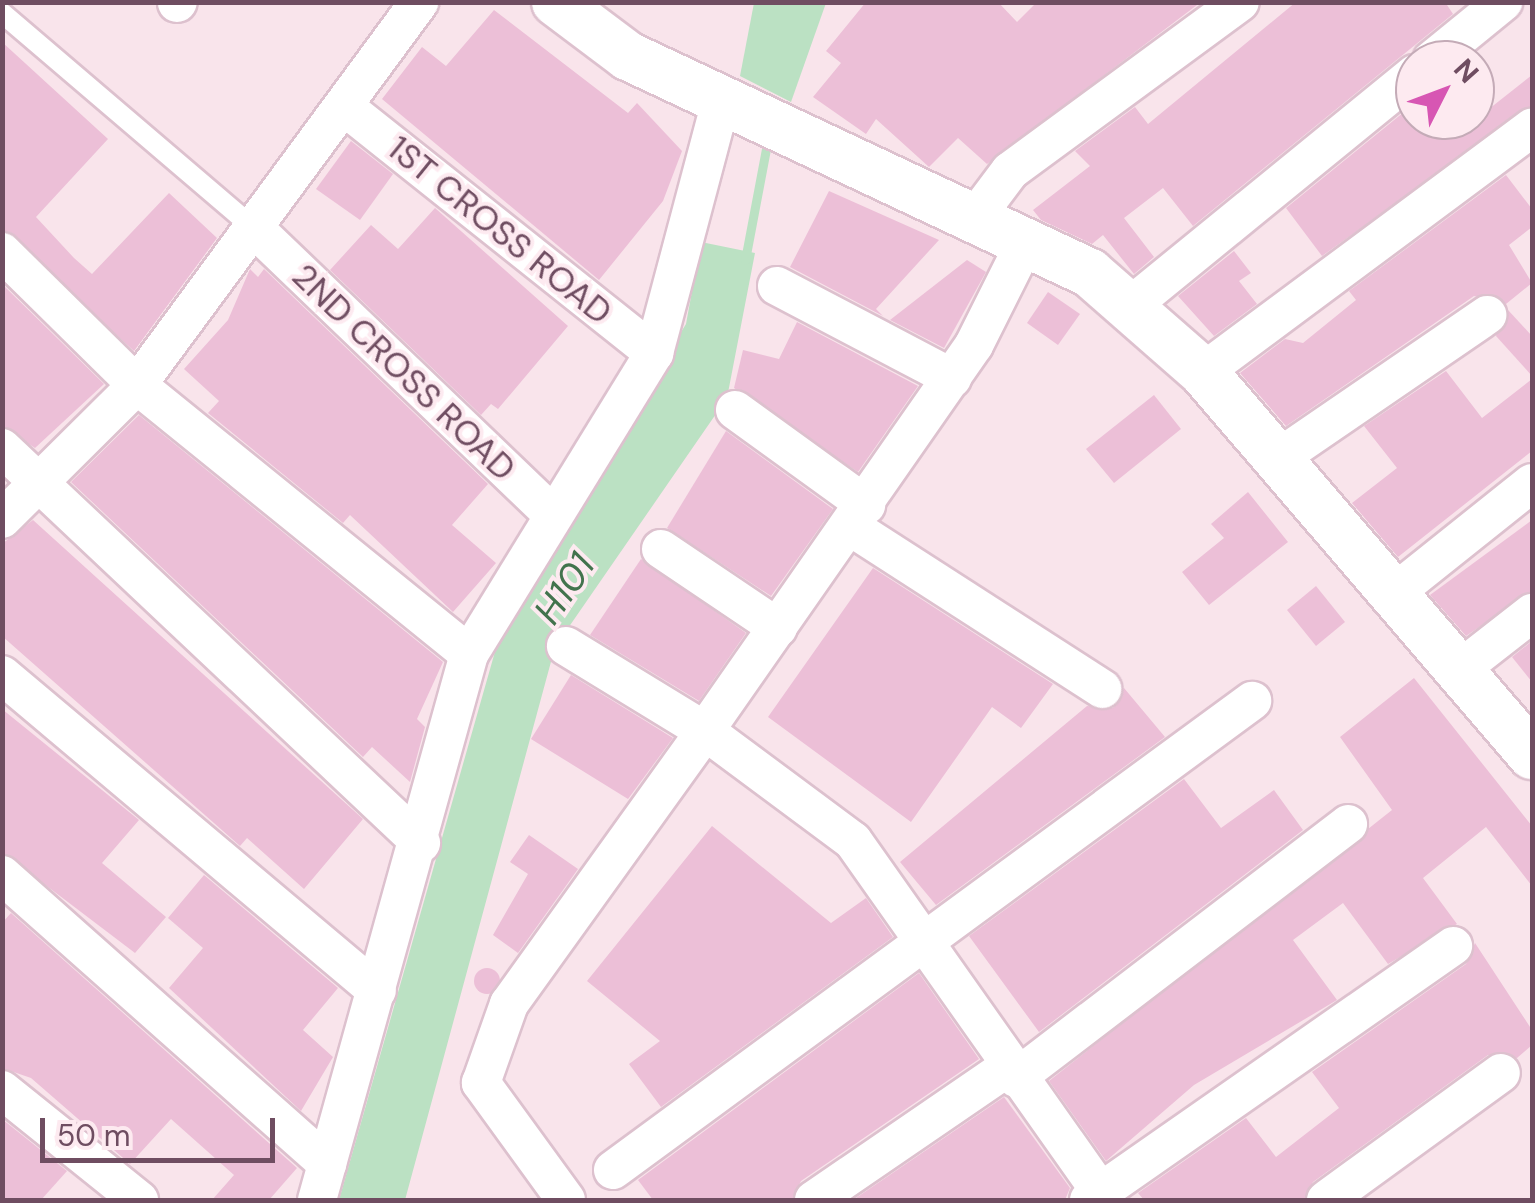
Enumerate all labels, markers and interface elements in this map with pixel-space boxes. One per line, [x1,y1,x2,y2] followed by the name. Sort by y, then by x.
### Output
[1395,40,1495,140] north arrow
[1446,51,1487,91] text: N
[380,127,620,333] street label: 1ST CROSS ROAD
[284,255,524,489] street label: 2ND CROSS ROAD
[525,545,605,633] water label: H101
[45,1098,280,1160] scale bar
[57,1116,131,1155] text: 50 m

